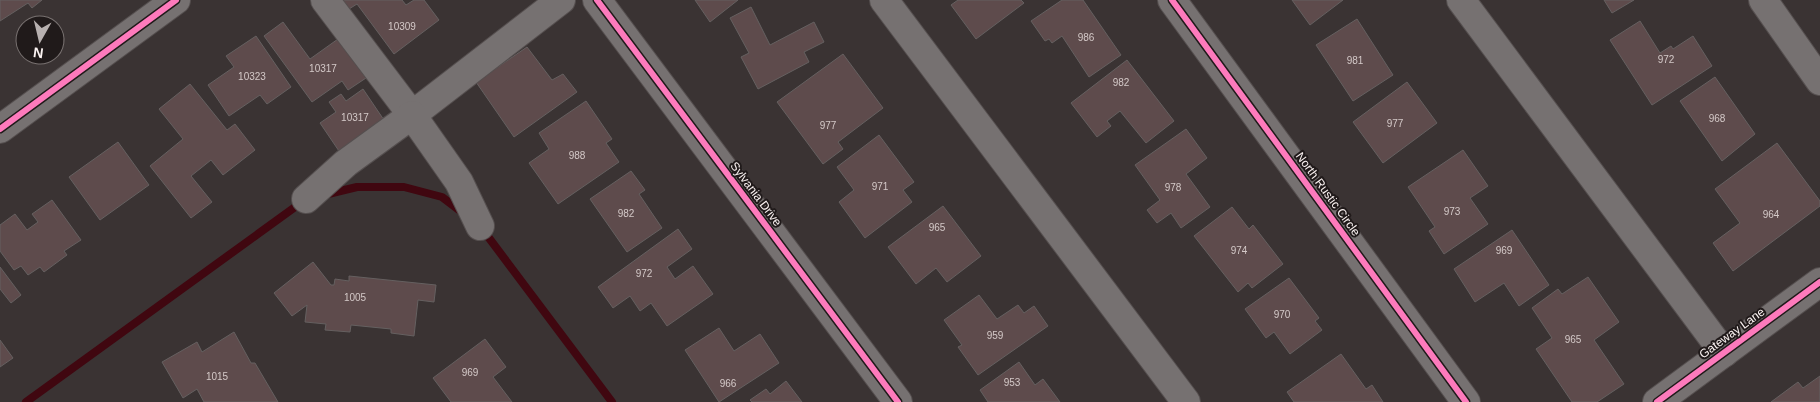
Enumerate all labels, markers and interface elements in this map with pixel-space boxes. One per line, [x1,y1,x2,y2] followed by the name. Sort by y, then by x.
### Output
[15,15,65,65] north arrow
[388,21,416,32] house number: 10309
[1078,32,1095,43] house number: 986
[32,44,44,62] text: N
[1658,54,1675,65] house number: 972
[1347,55,1364,66] house number: 981
[309,63,337,74] house number: 10317
[238,71,266,82] house number: 10323
[1113,77,1130,88] house number: 982
[341,112,369,123] house number: 10317
[1709,113,1726,124] house number: 968
[1387,118,1404,129] house number: 977
[820,120,837,131] house number: 977
[1293,149,1363,239] street label: North Rustic Circle
[569,150,586,161] house number: 988
[727,159,785,229] street label: Sylvania Drive
[872,181,889,192] house number: 971
[1165,182,1182,193] house number: 978
[1444,206,1461,217] house number: 973
[618,208,635,219] house number: 982
[1763,209,1780,220] house number: 964
[929,222,946,233] house number: 965
[1231,245,1248,256] house number: 974
[1496,245,1513,256] house number: 969
[636,268,653,279] house number: 972
[344,292,367,303] house number: 1005
[1697,304,1768,361] street label: Gateway Lane
[1274,309,1291,320] house number: 970
[987,330,1004,341] house number: 959
[1565,334,1582,345] house number: 965
[462,367,479,378] house number: 969
[206,371,229,382] house number: 1015
[1004,377,1021,388] house number: 953
[720,378,737,389] house number: 966

